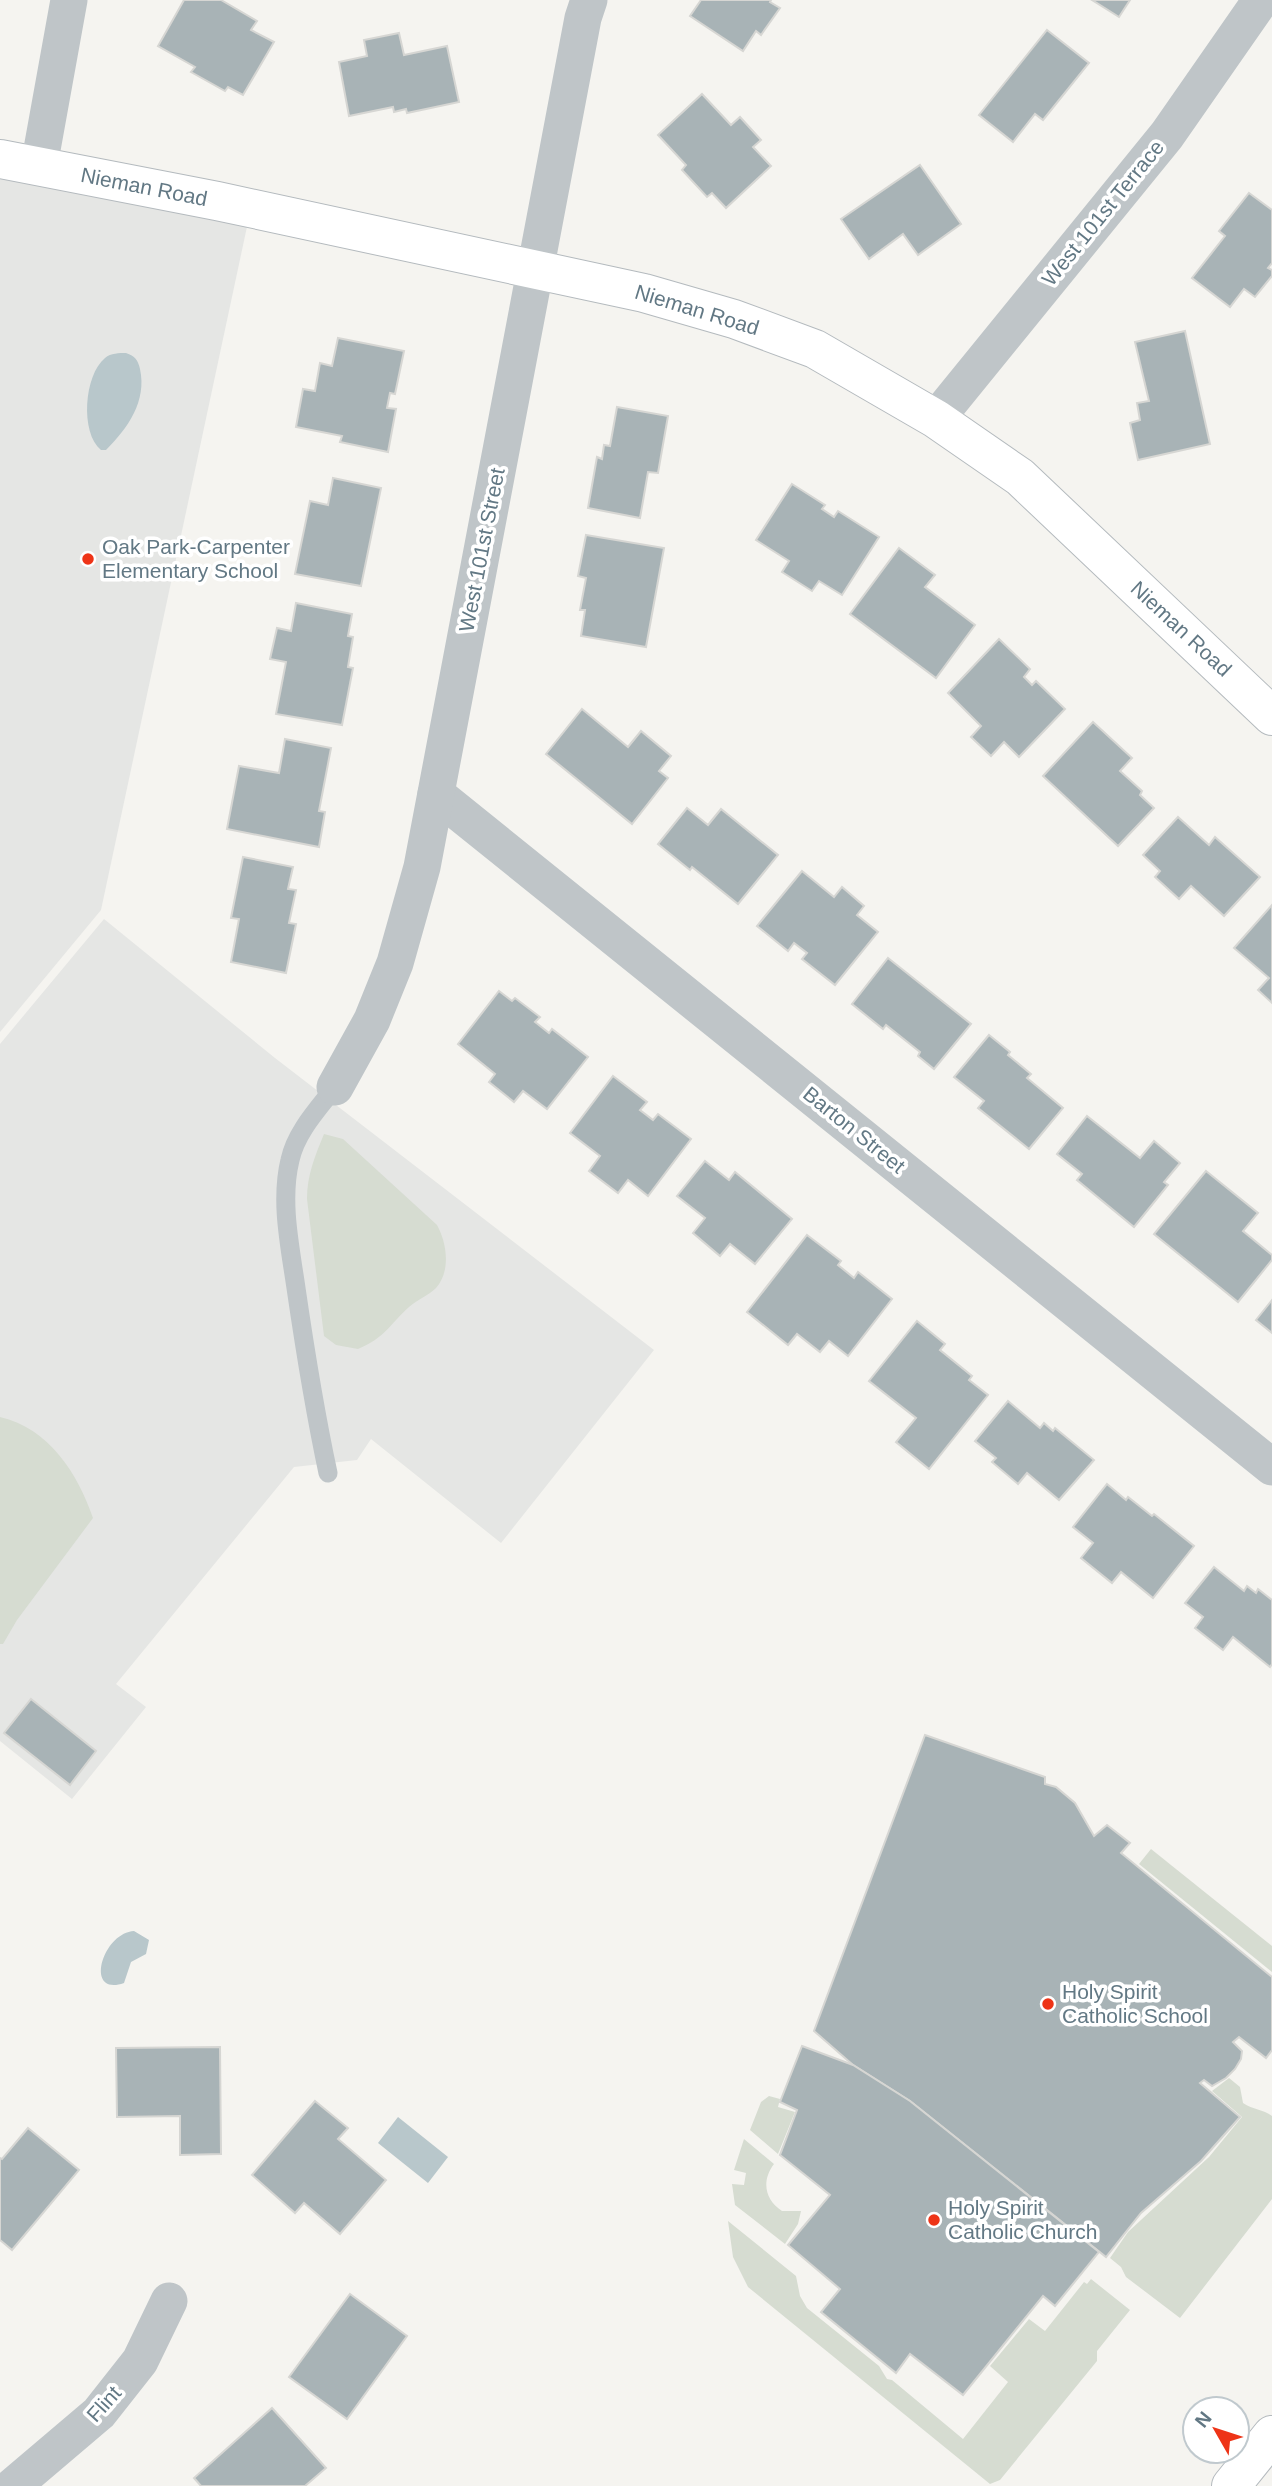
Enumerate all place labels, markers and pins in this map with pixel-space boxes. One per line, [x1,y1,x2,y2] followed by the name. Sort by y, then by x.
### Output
[102,535,290,582] place label: Oak Park-Carpenter Elementary School
[80,551,96,567] marker: Oak Park-Carpenter Elementary School
[1062,1980,1208,2027] place label: Holy Spirit Catholic School
[1040,1996,1056,2012] marker: Holy Spirit Catholic School
[948,2196,1097,2243] place label: Holy Spirit Catholic Church
[926,2212,942,2228] marker: Holy Spirit Catholic Church

